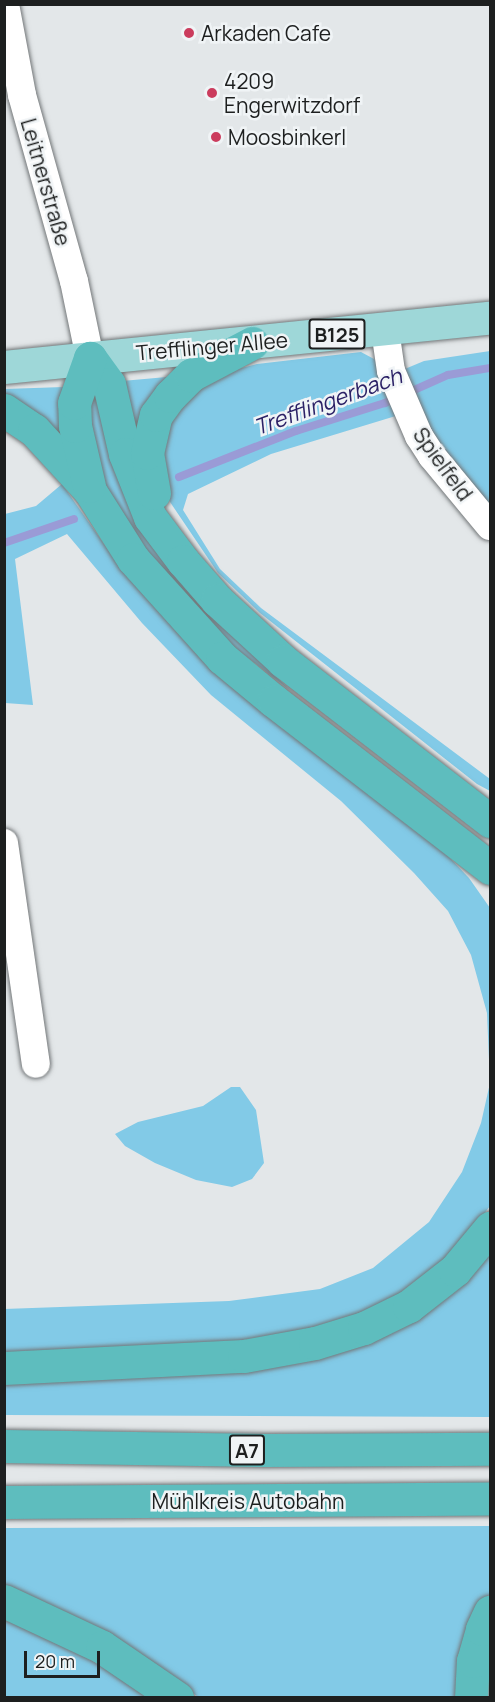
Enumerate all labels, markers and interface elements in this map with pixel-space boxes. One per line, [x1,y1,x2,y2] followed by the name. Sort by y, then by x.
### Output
[201,20,331,46] place label: Arkaden Cafe
[182,26,196,40] marker: Arkaden Cafe
[224,68,360,118] place label: 4209 Engerwitzdorf
[205,86,219,100] marker: 4209 Engerwitzdorf
[16,115,76,249] street label: Leitnerstraße
[228,124,346,150] place label: Moosbinkerl
[209,130,223,144] marker: Moosbinkerl
[307,317,367,351] road number: B125
[135,327,289,365] street label: Trefflinger Allee
[250,363,406,441] water label: Trefflingerbach
[408,423,478,505] street label: Spielfeld
[228,1433,266,1467] road number: A7
[152,1488,344,1514] street label: Mühlkreis Autobahn
[27,1639,104,1677] scale bar
[35,1649,75,1673] text: 20 m

